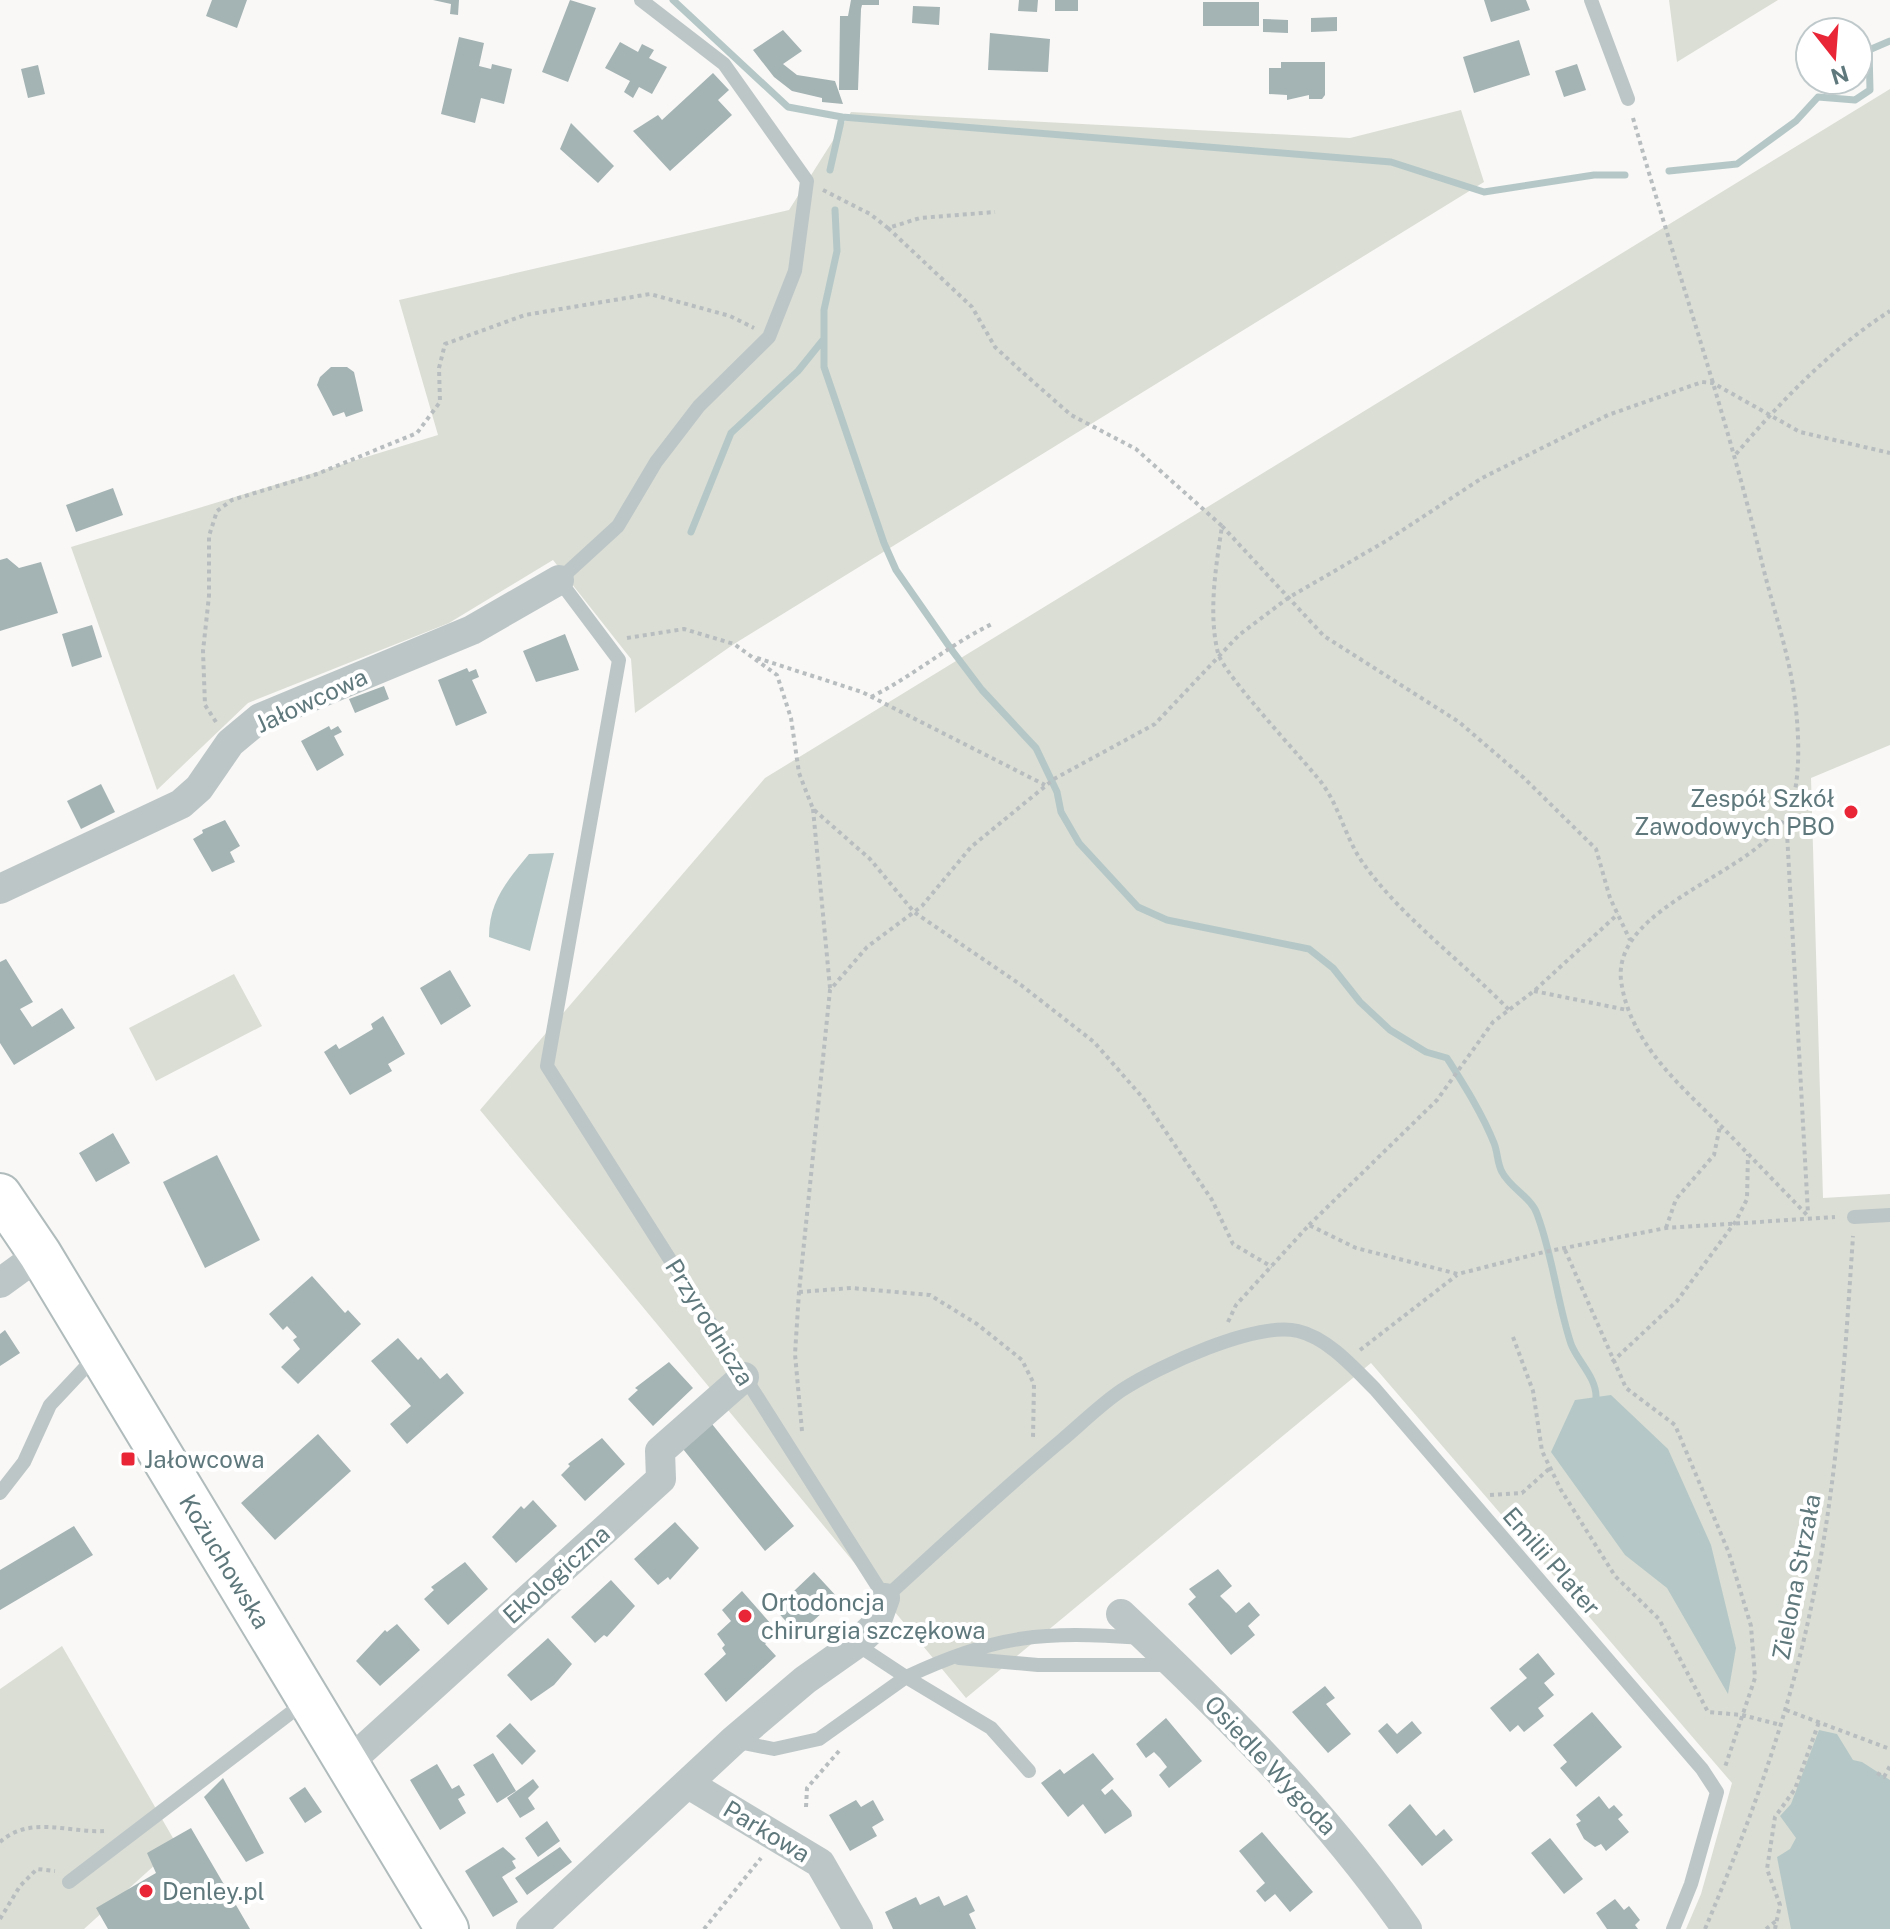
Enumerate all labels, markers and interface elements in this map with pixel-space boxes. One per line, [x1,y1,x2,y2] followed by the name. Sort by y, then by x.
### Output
[1794,16,1874,96] north arrow
[1828,60,1852,90] text: N
[251,662,371,738] street label: Jałowcowa
[1634,784,1835,840] place label: Zespół Szkół Zawodowych PBO
[1842,803,1860,821] marker: Zespół Szkół Zawodowych PBO
[660,1254,760,1390] street label: Przyrodnicza
[144,1445,264,1473] place label: Jałowcowa
[119,1450,137,1468] marker: Jałowcowa
[174,1489,276,1633] street label: Kożuchowska
[1766,1492,1826,1662] street label: Zielona Strzała
[1498,1501,1606,1621] street label: Emilii Plater
[497,1519,615,1629] street label: Ekologiczna
[761,1588,986,1644] place label: Ortodoncja chirurgia szczękowa
[736,1607,754,1625] marker: Ortodoncja chirurgia szczękowa
[1199,1690,1343,1840] street label: Osiedle Wygoda
[719,1794,815,1868] street label: Parkowa
[162,1877,265,1905] place label: Denley.pl
[137,1882,155,1900] marker: Denley.pl

